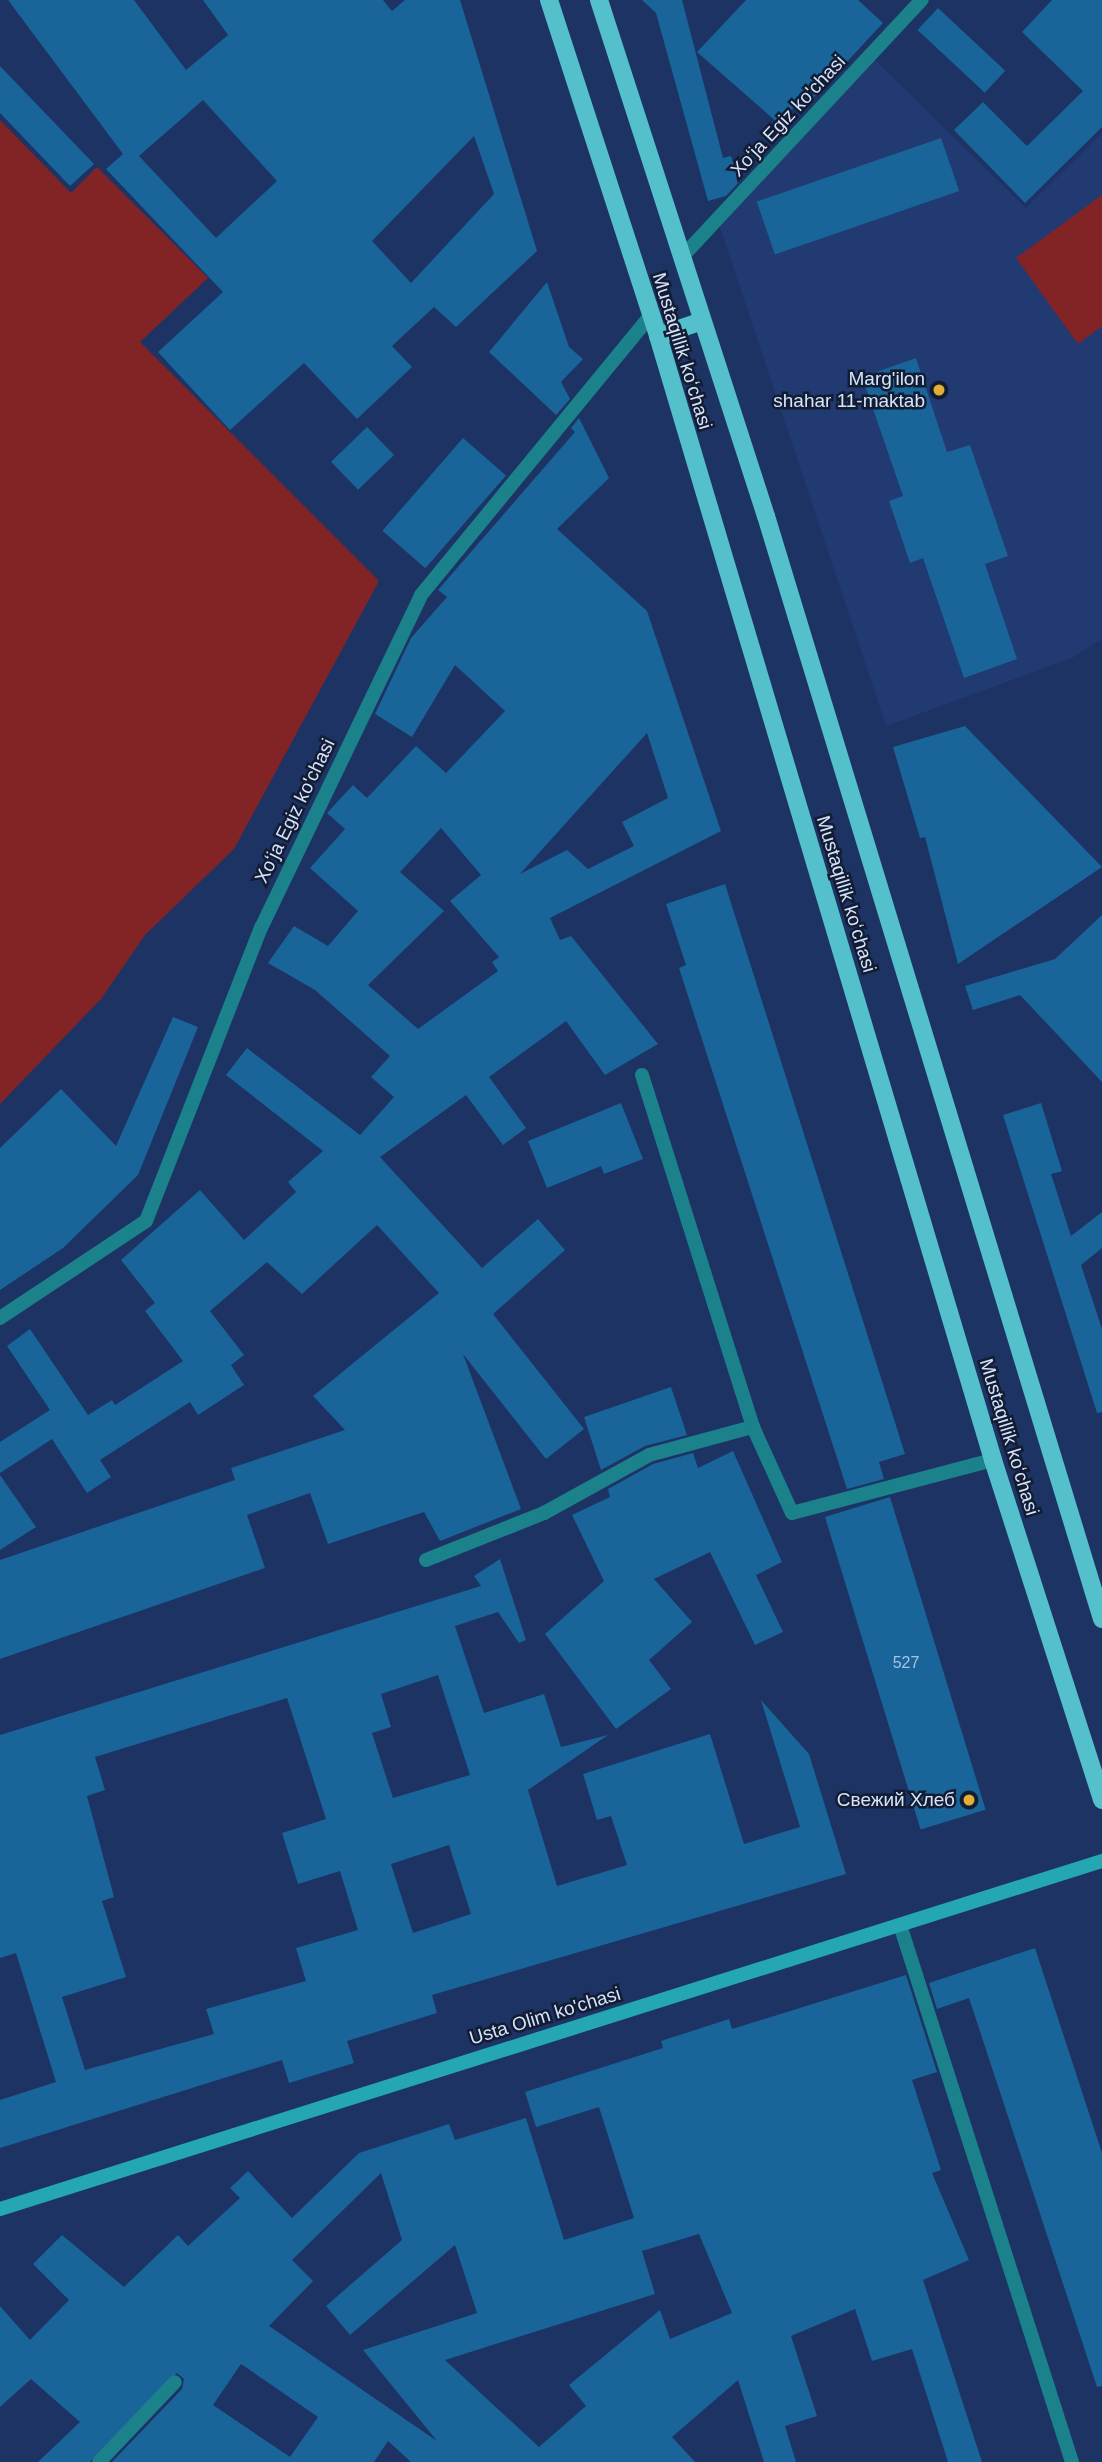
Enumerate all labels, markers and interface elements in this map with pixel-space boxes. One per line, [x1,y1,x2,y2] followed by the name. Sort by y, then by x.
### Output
[726,51,850,181] street label: Xoʻja Egiz ko'chasi
[647,270,717,432] street label: Mustaqillik koʻchasi
[773,368,925,412] place label: Marg'ilon shahar 11-maktab
[931,382,947,398] marker: Marg'ilon shahar 11-maktab
[250,735,340,887] street label: Xoʻja Egiz ko'chasi
[811,813,881,975] street label: Mustaqillik koʻchasi
[974,1356,1044,1518] street label: Mustaqillik koʻchasi
[893,1653,919,1673] house number: 527
[837,1789,955,1811] place label: Свежий Хлеб
[961,1792,977,1808] marker: Свежий Хлеб
[467,1982,623,2050] street label: Usta Olim ko'chasi

